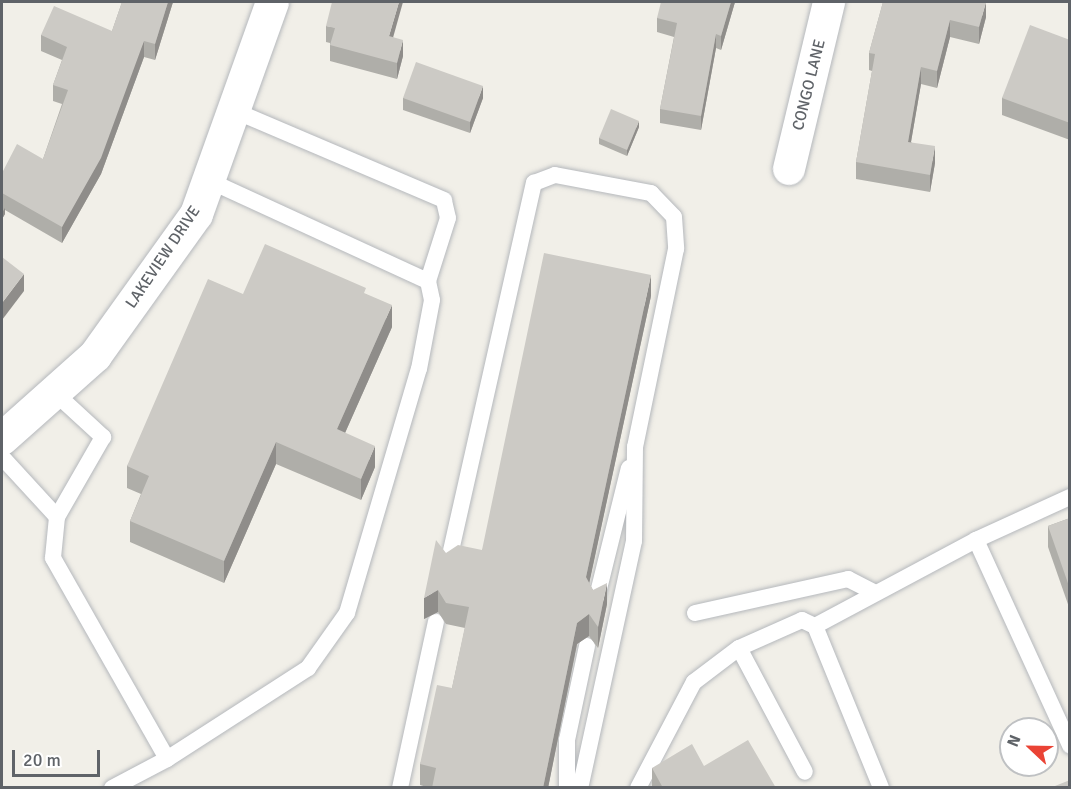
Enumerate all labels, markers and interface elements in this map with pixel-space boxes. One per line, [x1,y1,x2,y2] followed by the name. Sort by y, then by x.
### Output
[788,37,830,133] street label: CONGO LANE
[122,202,204,312] street label: LAKEVIEW DRIVE
[999,717,1059,777] north arrow
[1003,732,1026,750] text: N
[15,738,104,776] scale bar
[23,749,61,771] text: 20 m

